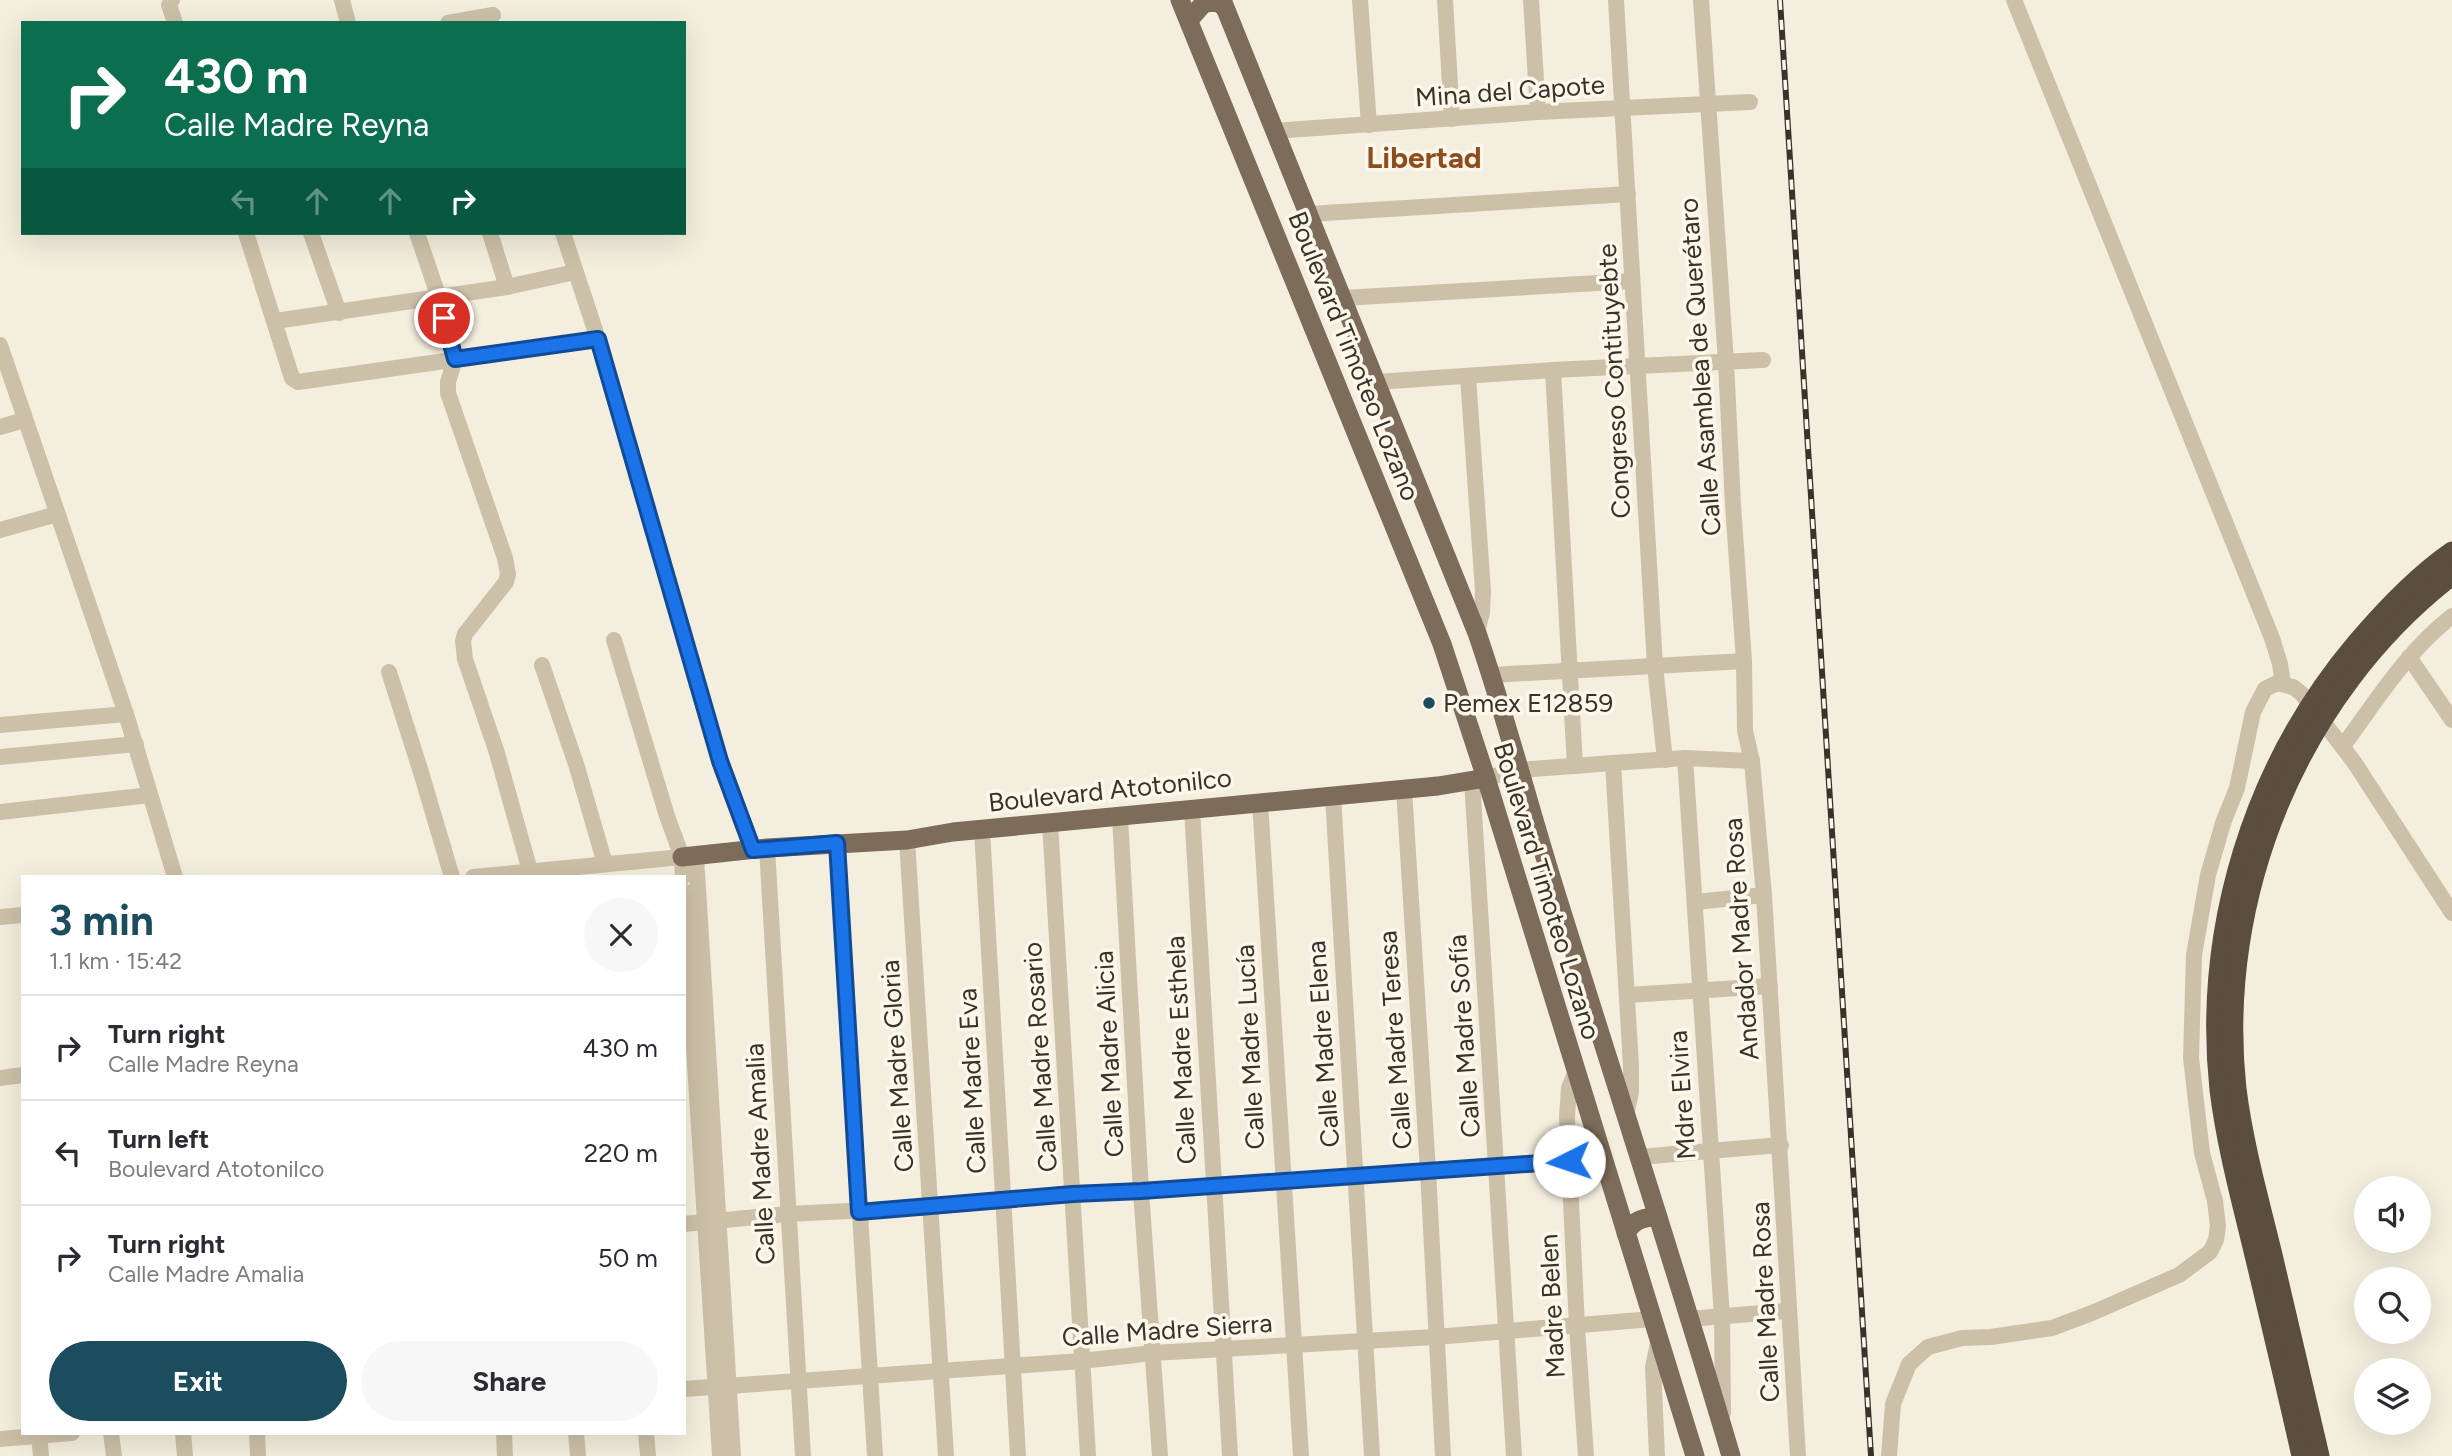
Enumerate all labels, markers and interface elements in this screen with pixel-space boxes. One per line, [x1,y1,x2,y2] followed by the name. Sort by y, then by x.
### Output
[164,46,308,105] text: 430 m
[49,49,140,140] icon: right
[1414,68,1606,114] street label: Mina del Capote
[164,106,429,144] text: Calle Madre Reyna
[1366,139,1482,176] district label: Libertad
[225,182,263,220] icon: left
[298,182,336,220] icon: ahead
[371,182,409,220] icon: ahead
[444,182,482,220] icon: right
[1672,197,1728,537] street label: Calle Asamblea de Querétaro
[1281,207,1427,505] street label: Boulevard Timoteo Lozano
[1591,243,1637,519] street label: Congreso Contituyebte
[414,288,474,348] pin
[425,299,463,337] icon: arrive
[1443,687,1613,719] place label: Pemex E12859
[1421,695,1437,711] marker: Pemex E12859
[1486,738,1608,1044] street label: Boulevard Timoteo Lozano
[987,761,1233,819] street label: Boulevard Atotonilco
[1717,817,1765,1061] street label: Andador Madre Rosa
[49,895,154,946] text: 3 min
[584,898,658,972] button: close
[1371,930,1419,1150] street label: Calle Madre Teresa
[1441,933,1487,1139] street label: Calle Madre Sofía
[1159,935,1203,1165] street label: Calle Madre Esthela
[1300,940,1346,1148] street label: Calle Madre Elena
[1016,941,1064,1173] street label: Calle Madre Rosario
[1229,944,1271,1150] street label: Calle Madre Lucía
[49,947,182,975] text: 1.1 km · 15:42
[1088,950,1130,1158] street label: Calle Madre Alicia
[874,959,920,1173] street label: Calle Madre Gloria
[951,987,993,1175] street label: Calle Madre Eva
[108,1018,225,1050] text: Turn right
[49,1029,87,1067] icon: right
[1662,1029,1702,1161] street label: Mdre Elvira
[582,1032,658,1064] text: 430 m
[738,1042,782,1266] street label: Calle Madre Amalia
[108,1050,299,1078] text: Calle Madre Reyna
[108,1123,209,1155] text: Turn left
[1532,1124,1606,1198] position arrow
[49,1134,87,1172] icon: left
[584,1137,658,1169] text: 220 m
[108,1155,324,1183] text: Boulevard Atotonilco
[2354,1176,2431,1435] map controls
[2354,1176,2431,1253] button: sound
[1744,1201,1786,1403] street label: Calle Madre Rosa
[108,1228,225,1260] text: Turn right
[1532,1233,1572,1379] street label: Madre Belen
[49,1239,87,1277] icon: right
[598,1242,658,1274] text: 50 m
[108,1260,304,1288] text: Calle Madre Amalia
[2354,1267,2431,1344] button: search
[1061,1307,1273,1353] street label: Calle Madre Sierra
[49,1341,347,1421] button: Exit
[361,1341,658,1421] button: Share
[2354,1358,2431,1435] button: layers

